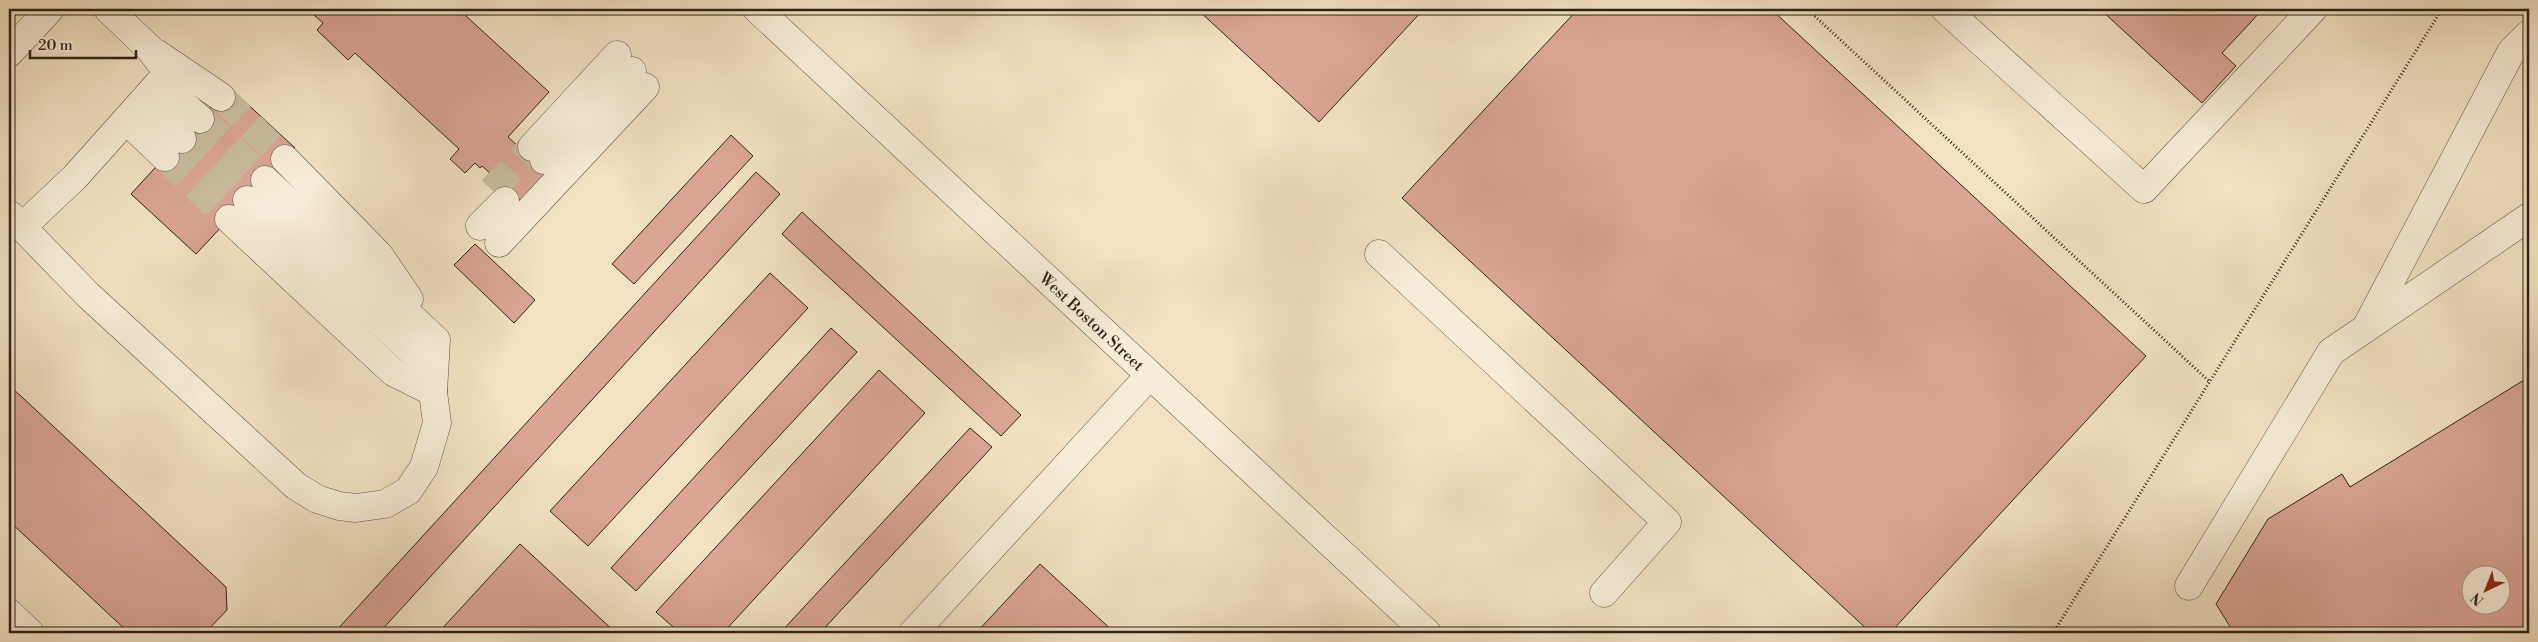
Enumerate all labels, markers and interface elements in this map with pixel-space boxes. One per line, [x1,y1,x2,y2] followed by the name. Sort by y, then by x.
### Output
[30,28,136,60] scale bar
[38,36,73,55] text: 20 m
[1034,268,1148,376] street label: West Boston Street
[2460,564,2510,614] north arrow
[2468,588,2488,609] text: N

